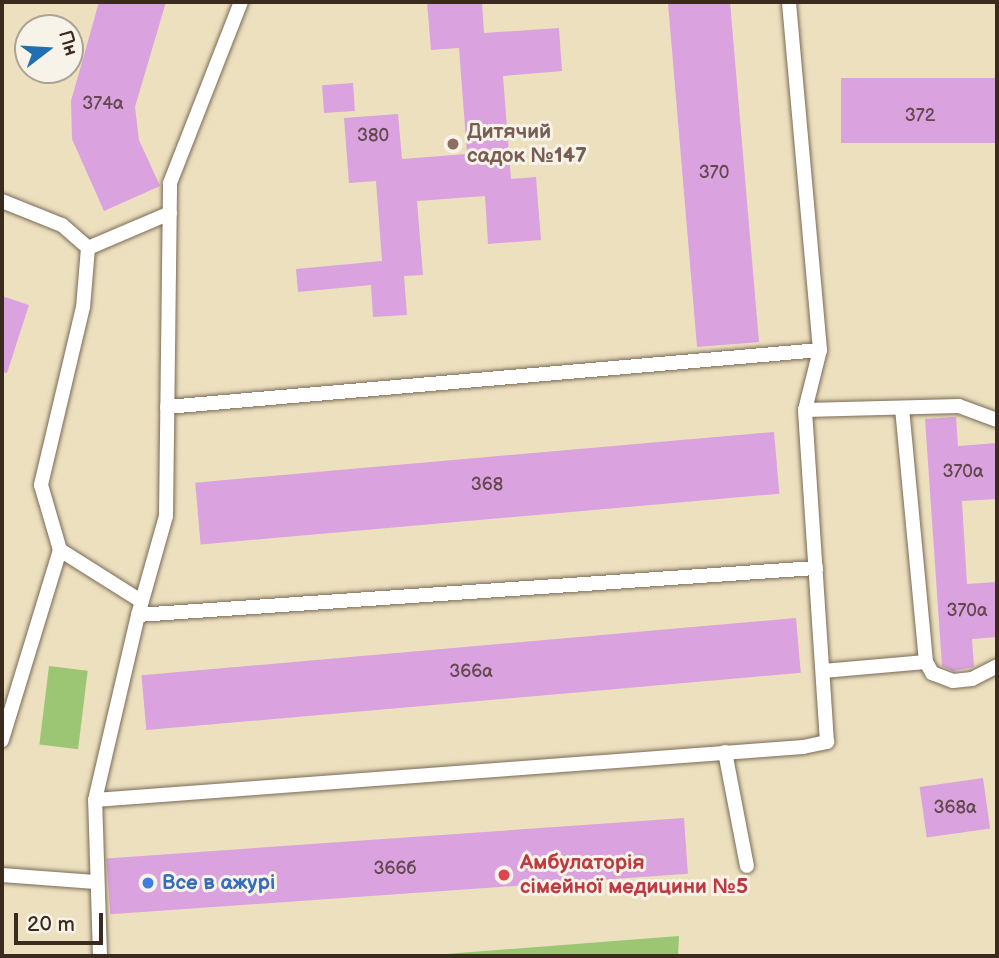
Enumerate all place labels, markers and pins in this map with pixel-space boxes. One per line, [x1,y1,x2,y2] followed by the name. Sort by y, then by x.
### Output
[467,119,587,169] place label: Дитячий садок №147
[445,136,461,152] marker: Дитячий садок №147
[520,850,748,900] place label: Амбулаторія сімейної медицини №5
[494,865,514,885] marker: Амбулаторія сімейної медицини №5
[162,870,275,896] place label: Все в ажурі
[140,875,156,891] marker: Все в ажурі

